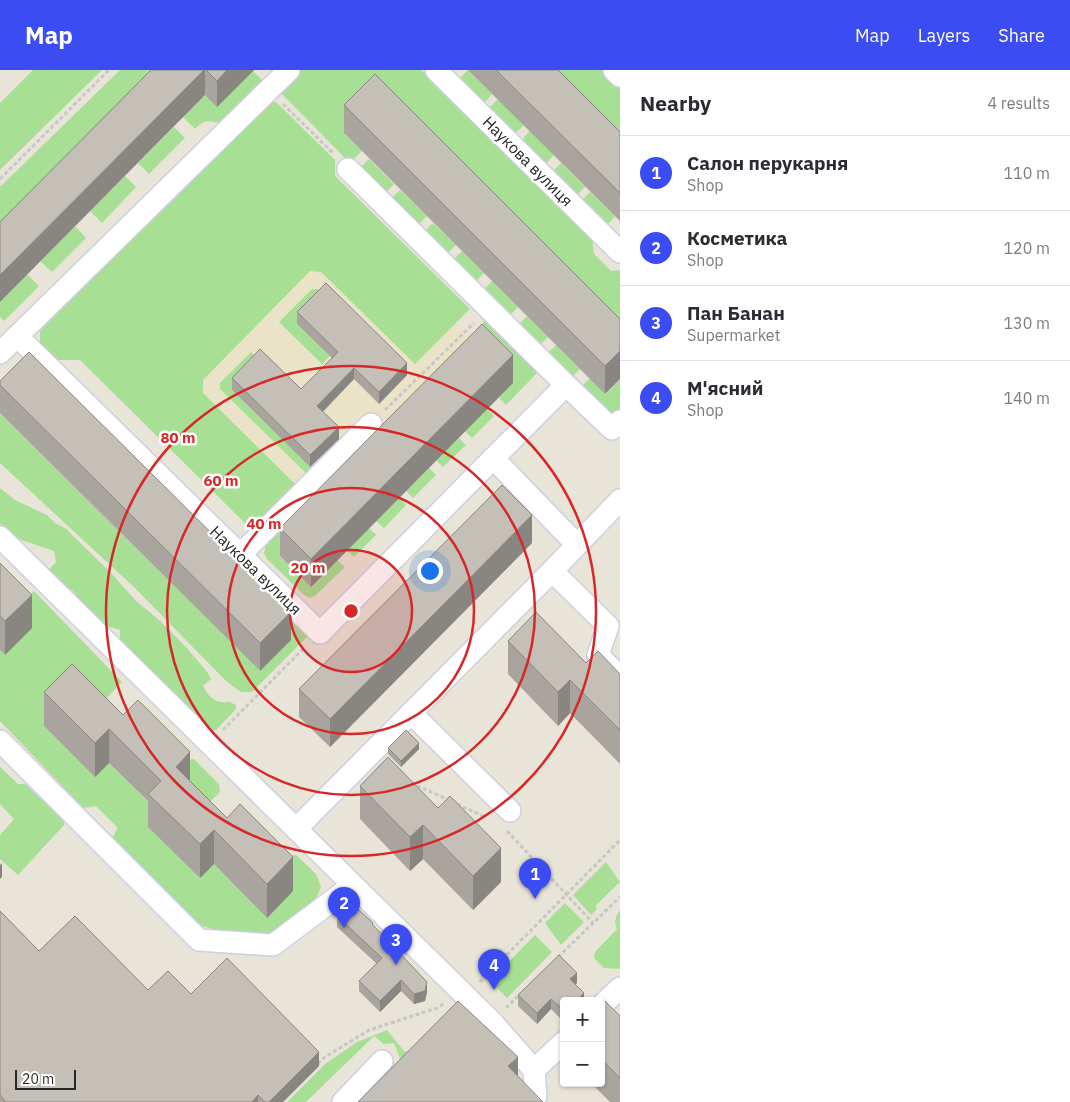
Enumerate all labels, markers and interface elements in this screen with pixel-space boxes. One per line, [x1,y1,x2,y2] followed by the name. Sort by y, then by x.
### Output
[25,19,73,51] text: Map
[855,24,890,47] text: Map
[918,24,970,47] text: Layers
[998,24,1045,47] text: Share
[640,89,711,117] text: Nearby
[987,93,1050,113] text: 4 results
[479,112,577,210] street label: Наукова вулиця
[687,151,848,175] text: Салон перукарня
[651,163,661,183] text: 1
[1003,163,1050,183] text: 110 m
[687,175,724,195] text: Shop
[687,226,787,250] text: Косметика
[651,238,661,258] text: 2
[1003,238,1050,258] text: 120 m
[687,250,724,270] text: Shop
[687,301,785,325] text: Пан Банан
[651,313,661,333] text: 3
[1003,313,1050,333] text: 130 m
[687,325,780,345] text: Supermarket
[687,376,763,400] text: М'ясний
[651,388,661,408] text: 4
[1003,388,1050,408] text: 140 m
[687,400,724,420] text: Shop
[161,428,195,447] text: 80 m
[204,471,238,490] text: 60 m
[247,514,281,533] text: 40 m
[206,521,306,619] street label: Наукова вулиця
[291,558,325,577] text: 20 m
[417,558,443,584] your location
[342,602,360,620] centre of rings
[519,858,551,899] pin: 1
[328,887,360,928] pin: 2
[380,924,412,965] pin: 3
[478,949,510,990] pin: 4
[560,997,605,1087] map controls
[560,997,605,1042] button: +
[560,1042,605,1087] button: −
[15,1067,76,1090] scale bar
[22,1070,54,1088] text: 20 m

